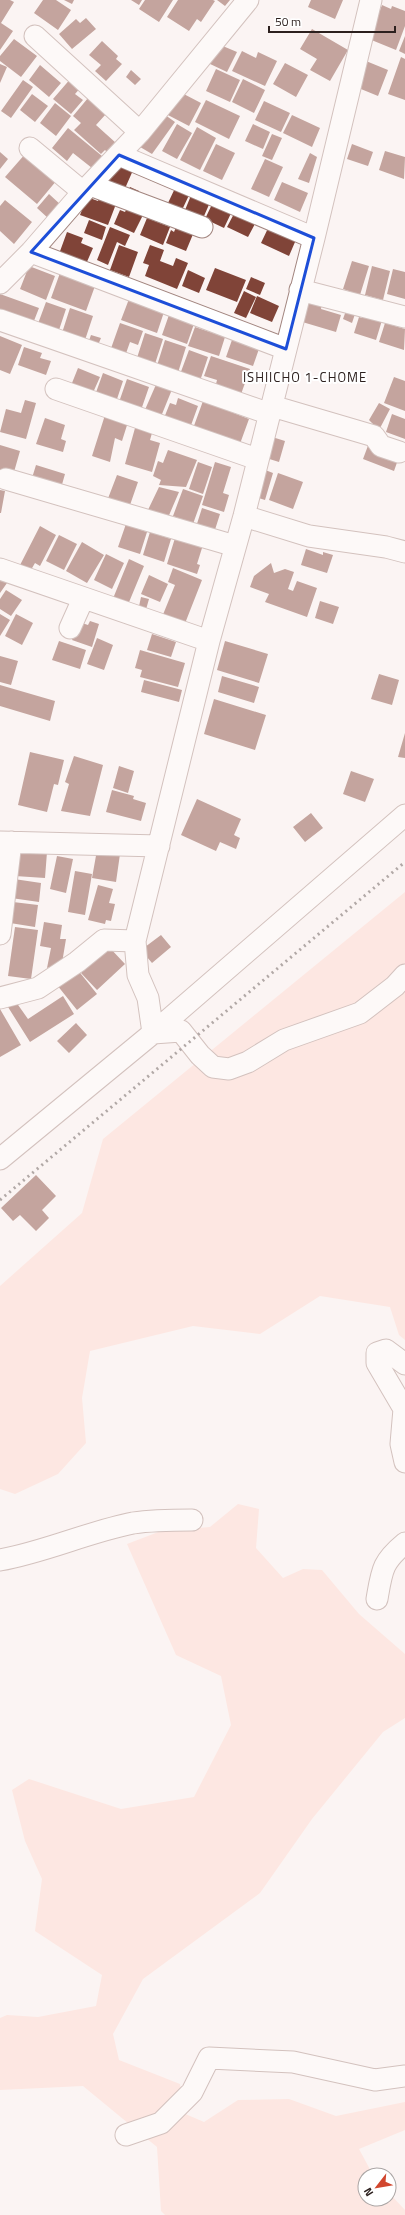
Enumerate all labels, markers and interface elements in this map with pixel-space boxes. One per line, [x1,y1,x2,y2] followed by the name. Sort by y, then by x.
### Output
[269,8,395,34] scale bar
[275,12,301,31] text: 50 m
[243,367,367,387] district label: ISHIICHO 1-CHOME
[357,2167,397,2207] north arrow
[360,2185,377,2200] text: N

